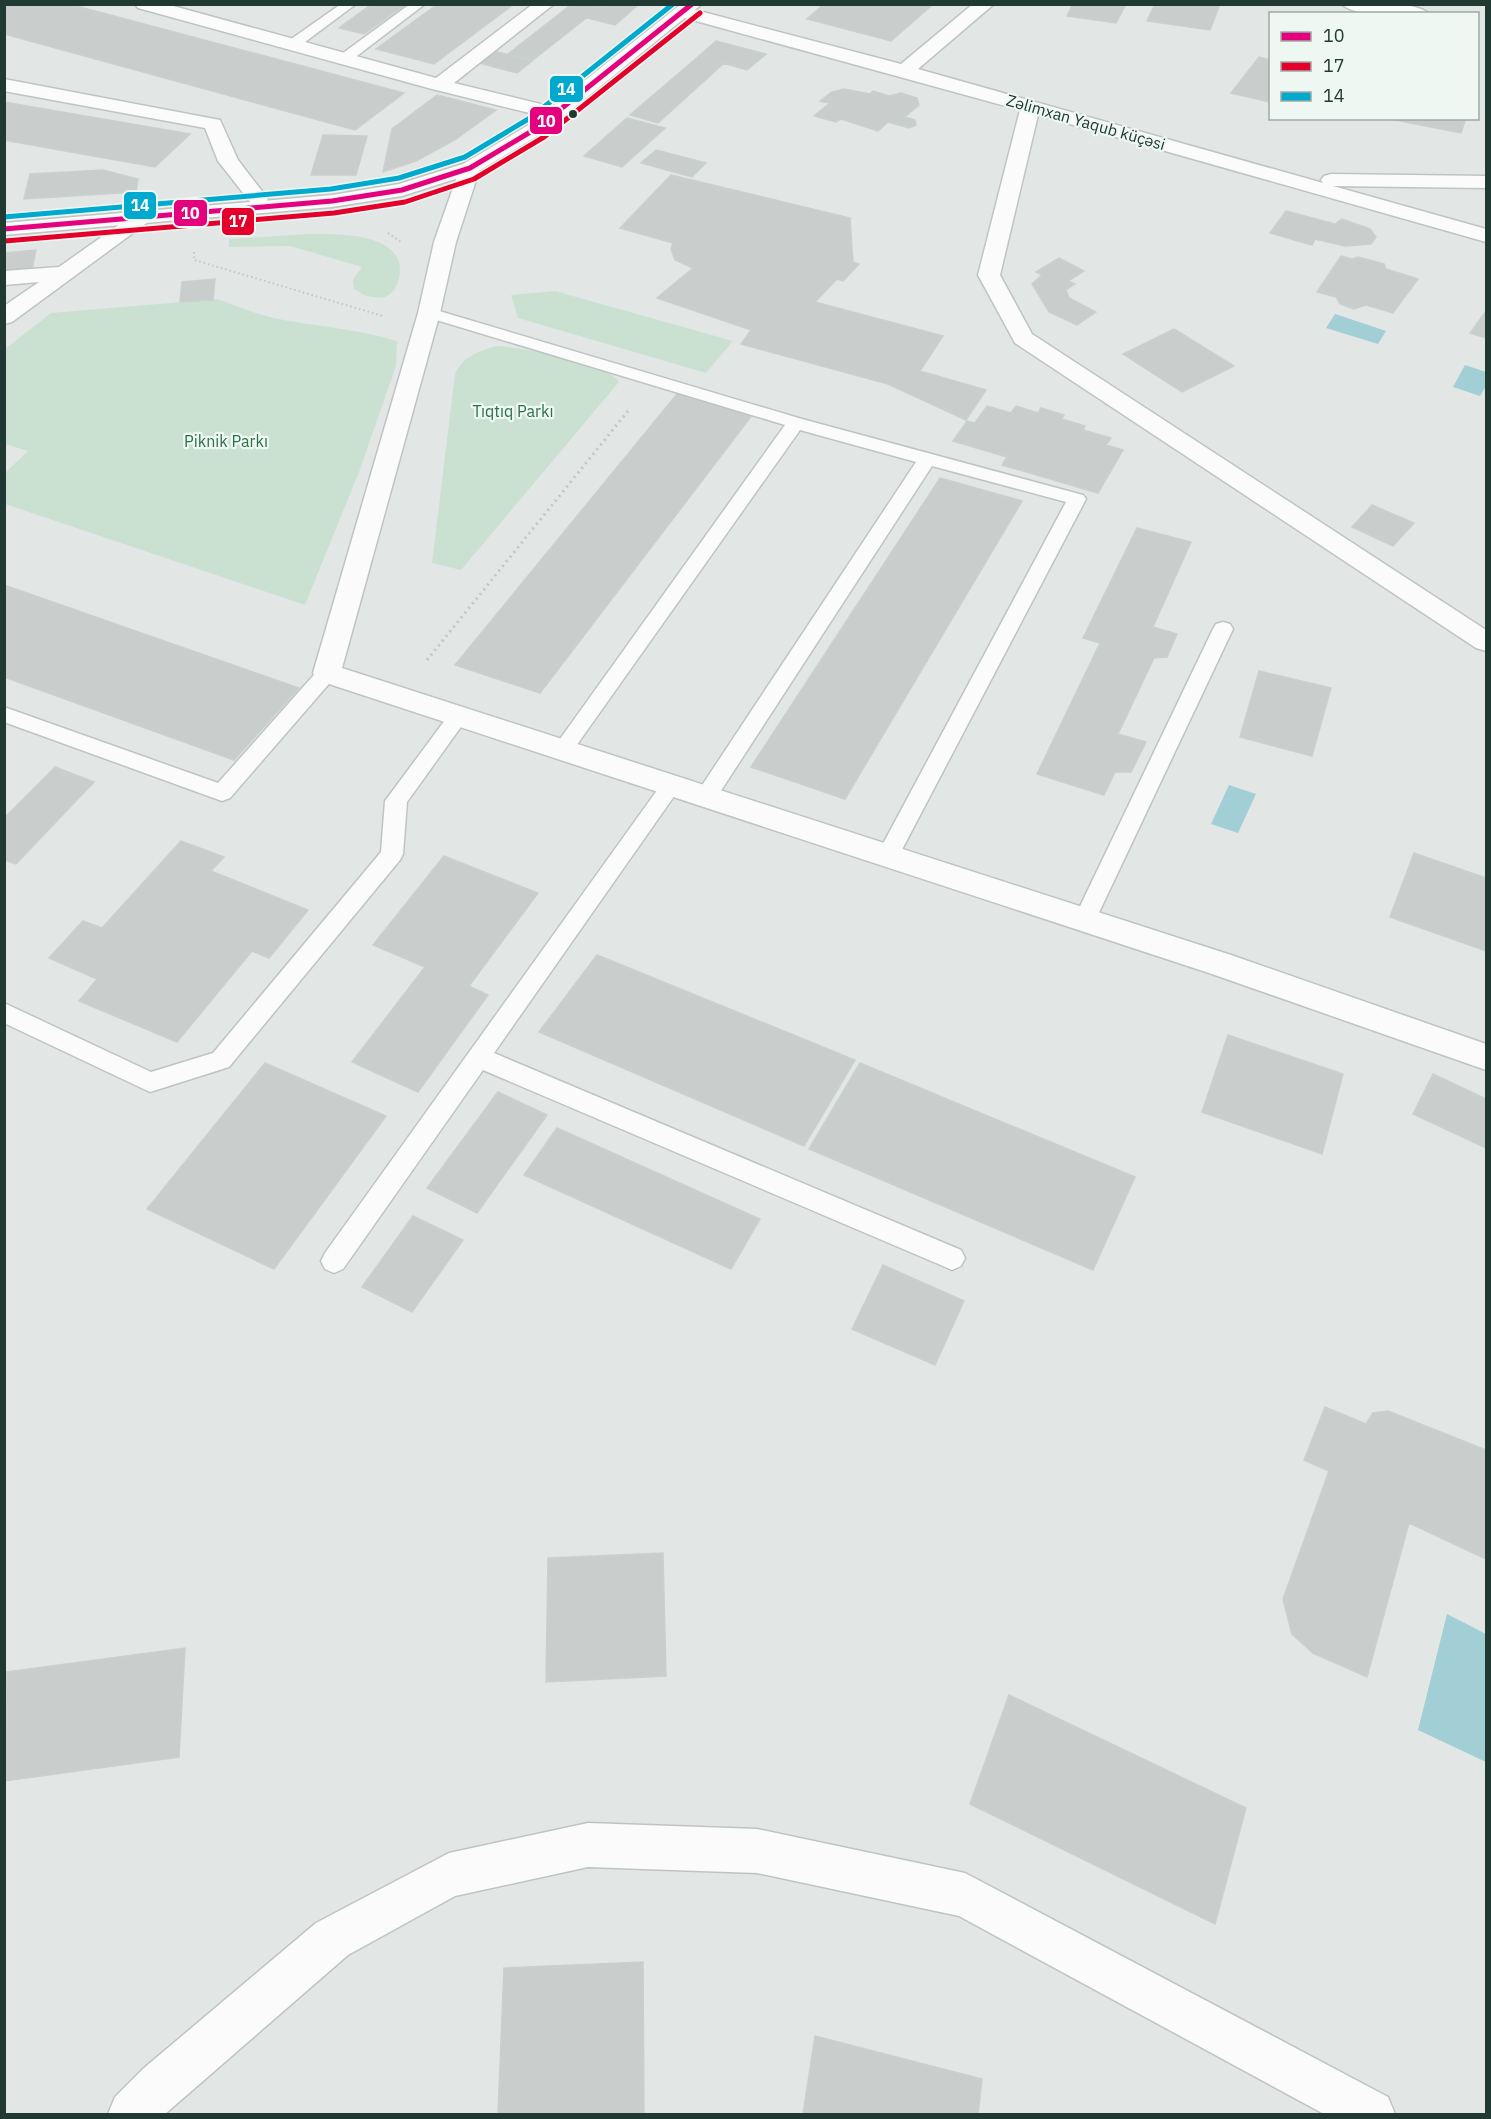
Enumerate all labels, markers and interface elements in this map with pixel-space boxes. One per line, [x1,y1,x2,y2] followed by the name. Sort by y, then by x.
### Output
[1269,12,1479,120] legend
[1323,24,1345,47] text: 10
[1323,54,1345,77] text: 17
[549,75,584,103] line badge: 14
[556,79,576,99] text: 14
[1323,84,1345,107] text: 14
[1004,90,1168,154] street label: Zəlimxan Yaqub küçəsi
[529,106,563,135] line badge: 10
[567,108,579,120] unlabelled marker
[536,111,556,131] text: 10
[123,191,157,220] line badge: 14
[130,195,150,215] text: 14
[173,199,208,227] line badge: 10
[180,203,200,223] text: 10
[221,207,255,236] line badge: 17
[228,211,248,231] text: 17
[473,401,553,421] park label: Tıqtıq Parkı
[184,431,268,451] park label: Piknik Parkı

